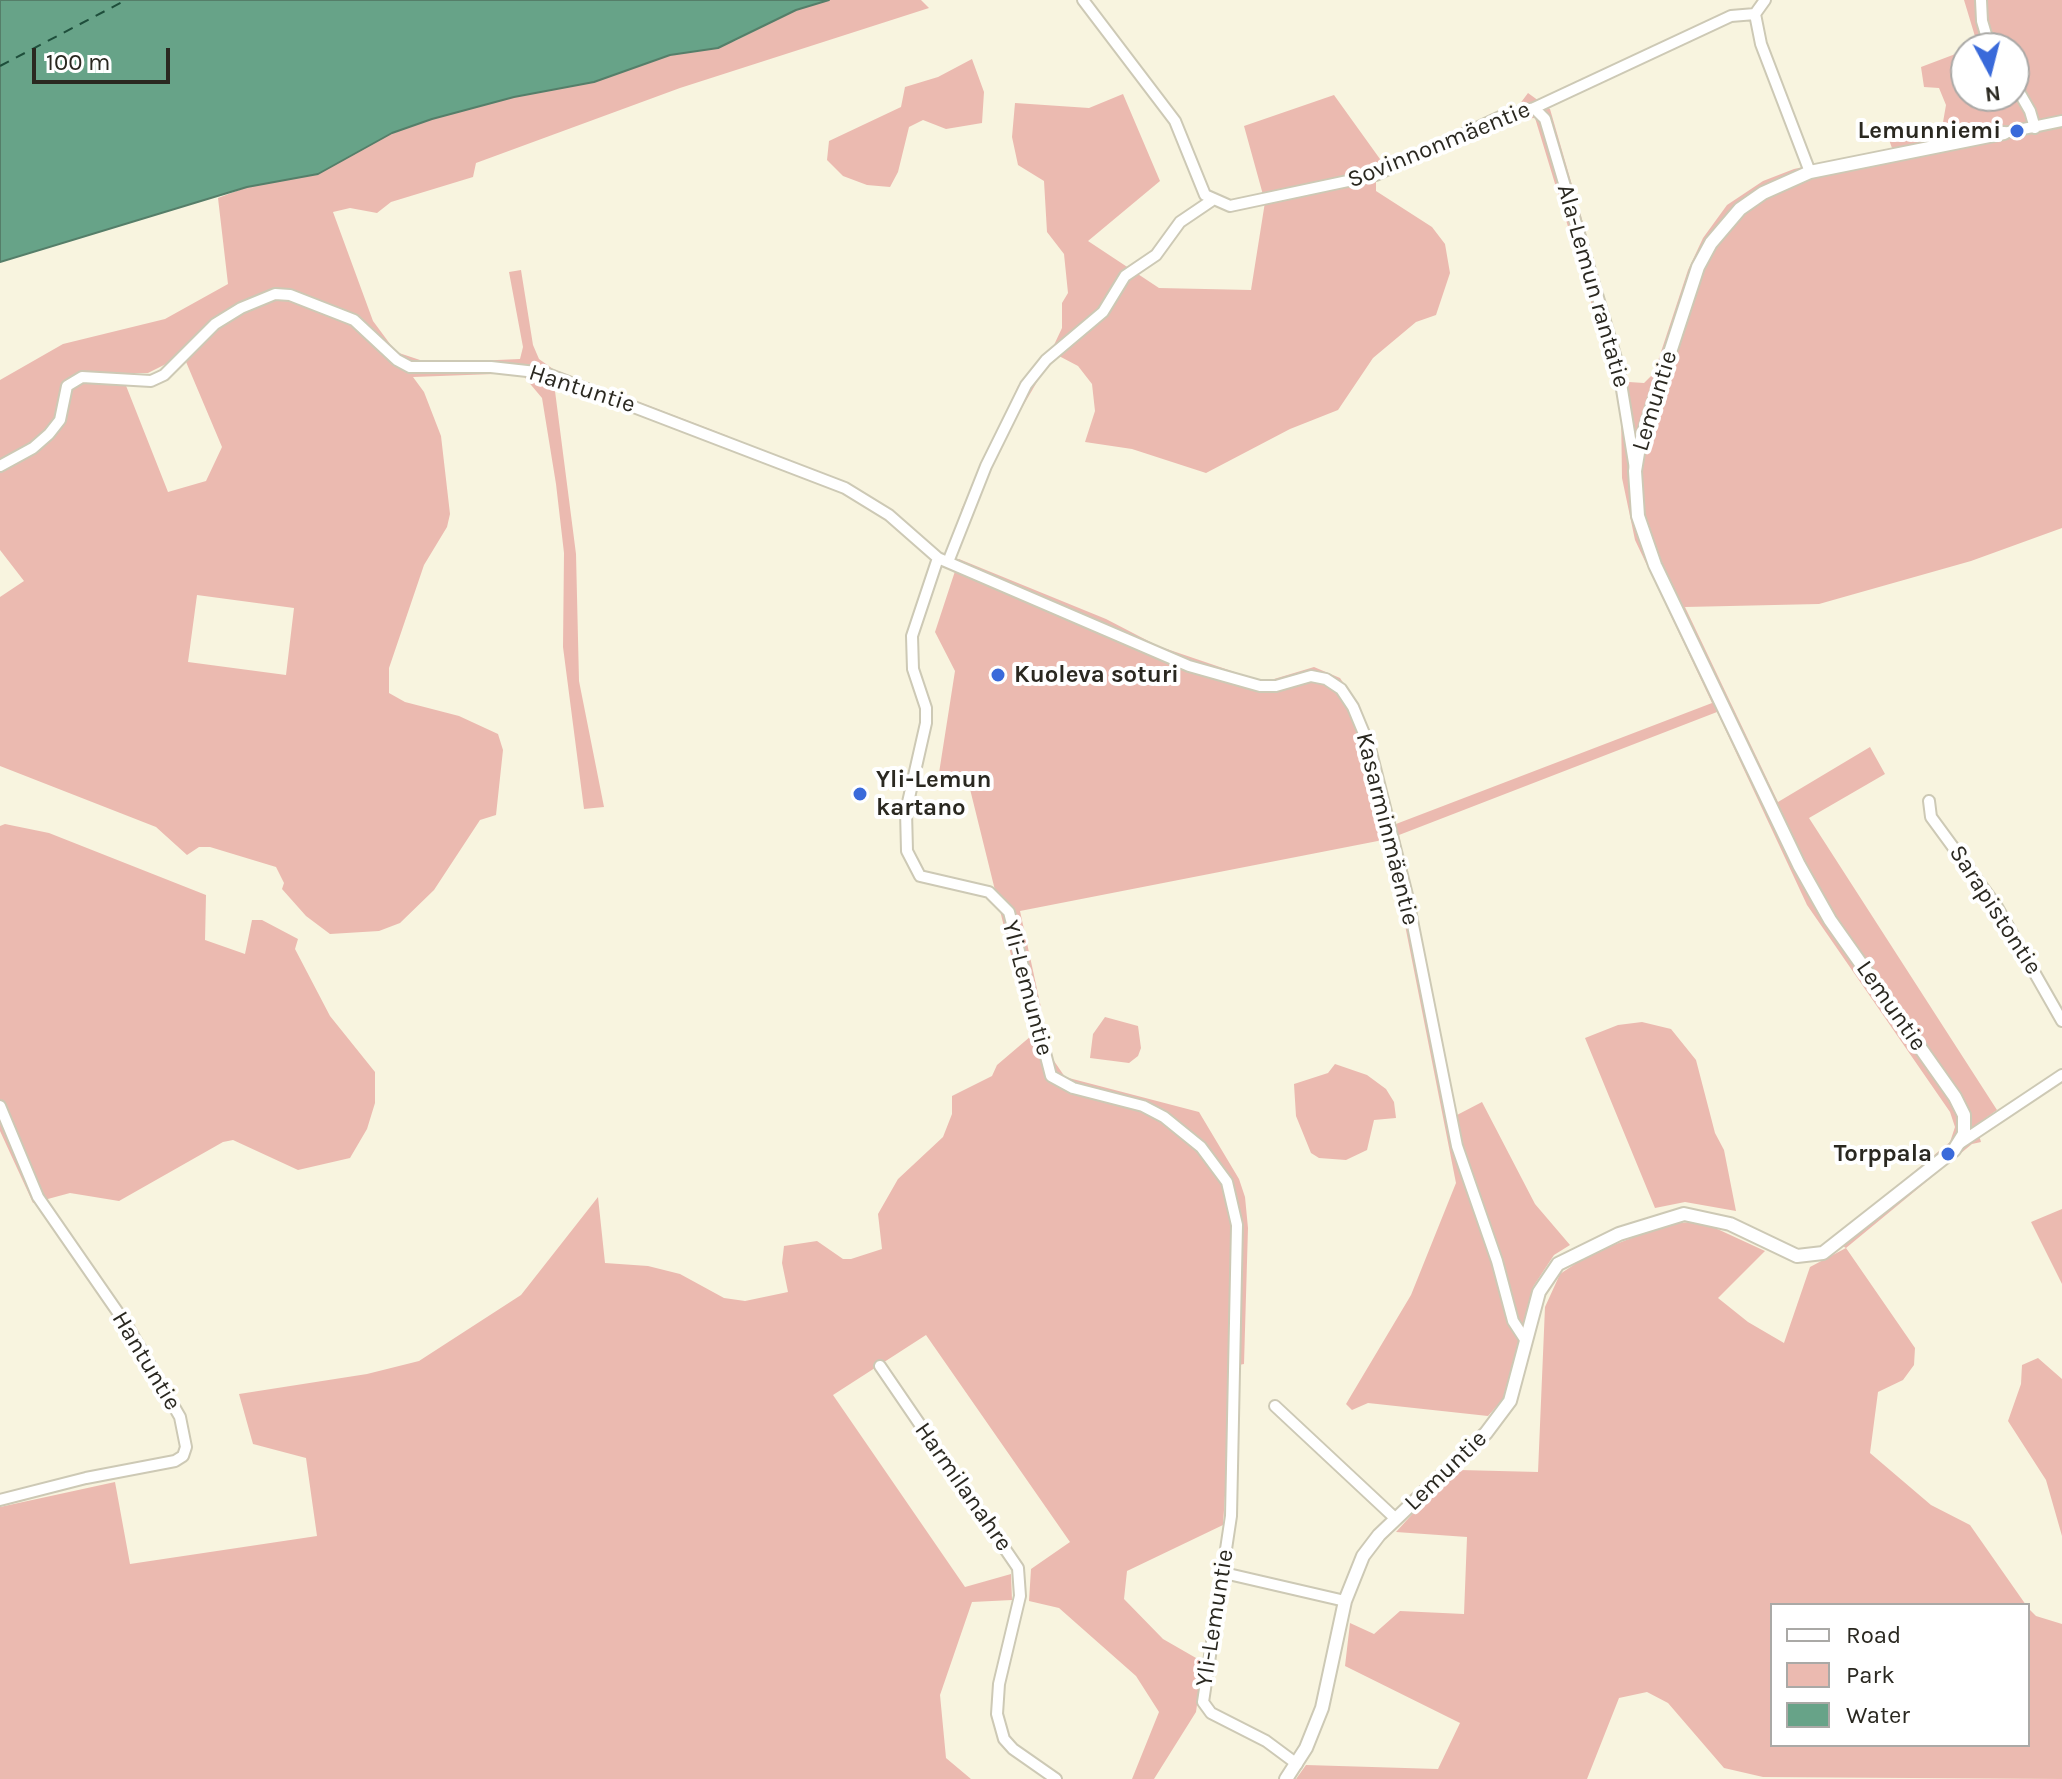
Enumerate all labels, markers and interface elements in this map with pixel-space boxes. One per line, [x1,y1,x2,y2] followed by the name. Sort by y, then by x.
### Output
[36,32,174,82] scale bar
[1950,32,2030,112] north arrow
[46,48,111,76] text: 100 m
[1983,80,2002,108] text: N
[1343,95,1535,195] street label: Sovinnonmäentie
[1857,117,2001,145] place label: Lemunniemi
[2008,122,2026,140] marker: Lemunniemi
[1550,181,1636,391] street label: Ala-Lemun rantatie
[1626,347,1684,455] street label: Lemuntie
[525,358,639,420] street label: Hantuntie
[1014,661,1179,689] place label: Kuoleva soturi
[989,666,1007,684] marker: Kuoleva soturi
[1349,730,1425,928] street label: Kasarminmäentie
[876,766,992,822] place label: Yli-Lemun kartano
[851,785,869,803] marker: Yli-Lemun kartano
[1942,840,2048,980] street label: Sarapistontie
[995,917,1059,1059] street label: Yli-Lemuntie
[1850,955,1932,1057] street label: Lemuntie
[1834,1140,1932,1168] place label: Torppala
[1939,1145,1957,1163] marker: Torppala
[105,1306,187,1416] street label: Hantuntie
[908,1417,1018,1557] street label: Harmilanahre
[1399,1425,1493,1517] street label: Lemuntie
[1190,1547,1240,1689] street label: Yli-Lemuntie
[1770,1603,2030,1747] legend
[1846,1621,1901,1649] text: Road
[1846,1661,1895,1689] text: Park
[1846,1701,1910,1729] text: Water

